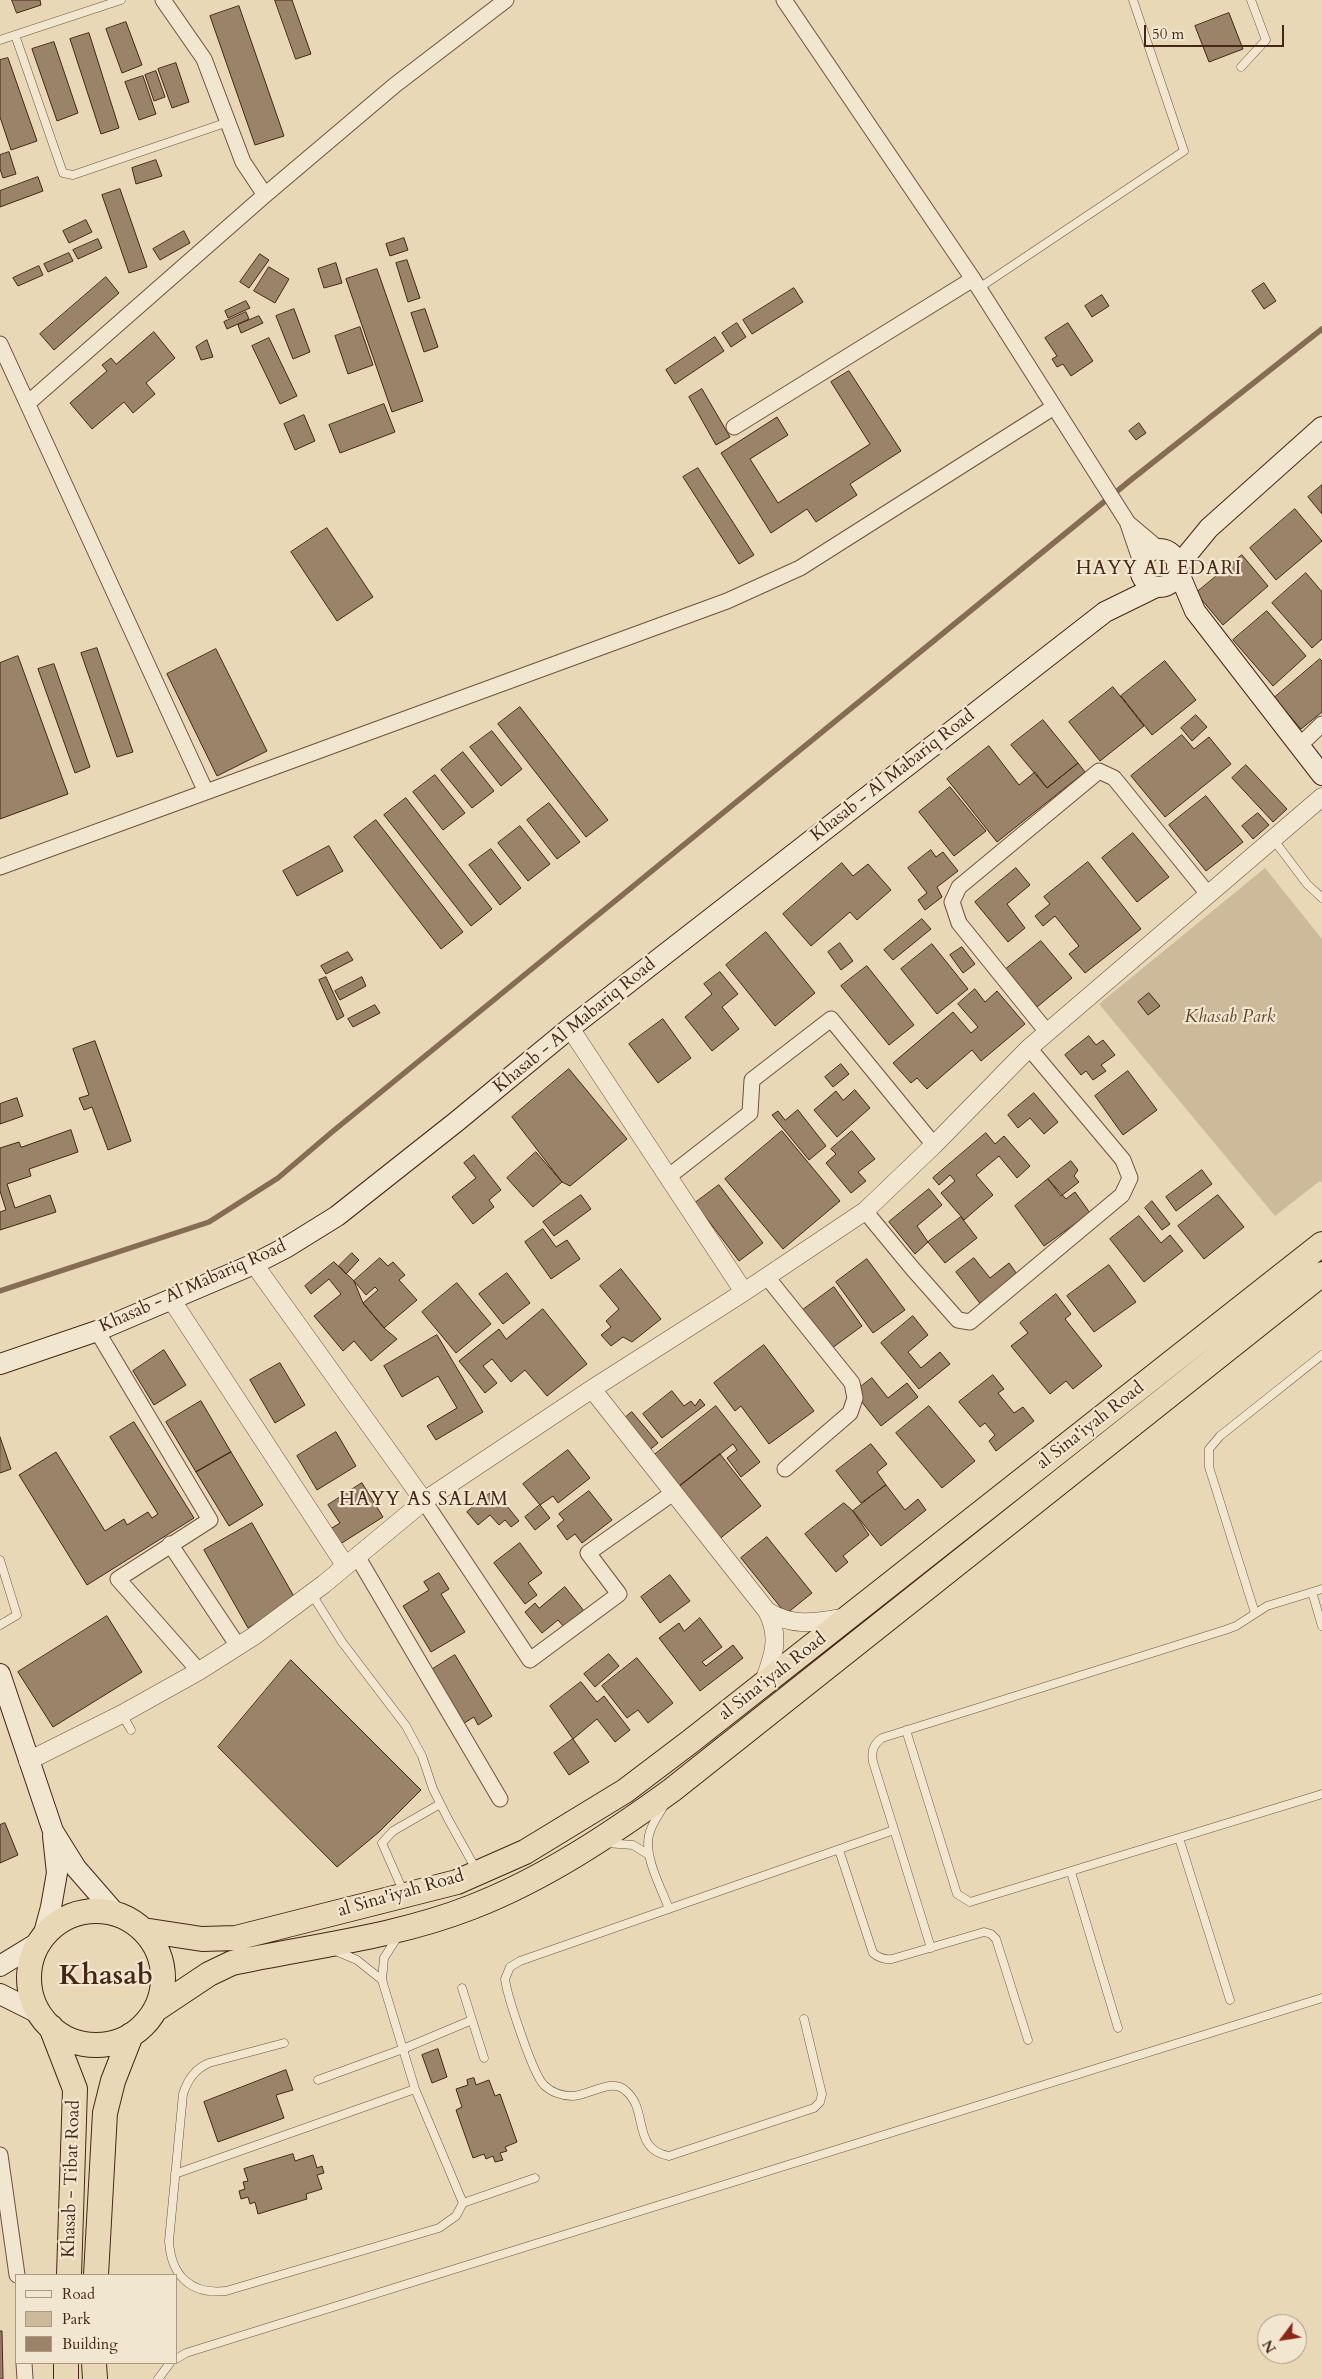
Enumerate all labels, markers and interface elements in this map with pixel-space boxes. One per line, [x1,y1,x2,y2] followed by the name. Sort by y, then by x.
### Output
[1147,15,1287,47] scale bar
[1152,24,1184,44] text: 50 m
[1074,559,1244,581] district label: HAYY AL EDARI
[807,705,979,847] street label: Khasab - Al Mabariq Road
[490,954,660,1098] street label: Khasab - Al Mabariq Road
[1184,1007,1276,1029] park label: Khasab Park
[96,1236,290,1338] street label: Khasab - Al Mabariq Road
[1033,1377,1149,1475] street label: al Sina'iyah Road
[337,1490,511,1512] district label: HAYY AS SALAM
[715,1628,831,1726] street label: al Sina'iyah Road
[336,1866,466,1922] street label: al Sina'iyah Road
[59,1961,153,1995] district label: Khasab
[58,2100,86,2258] street label: Khasab - Tibat Road
[15,2274,178,2364] legend
[62,2284,95,2304] text: Road
[62,2309,91,2329] text: Park
[1257,2314,1307,2364] north arrow
[62,2334,118,2354] text: Building
[1258,2336,1281,2357] text: N

